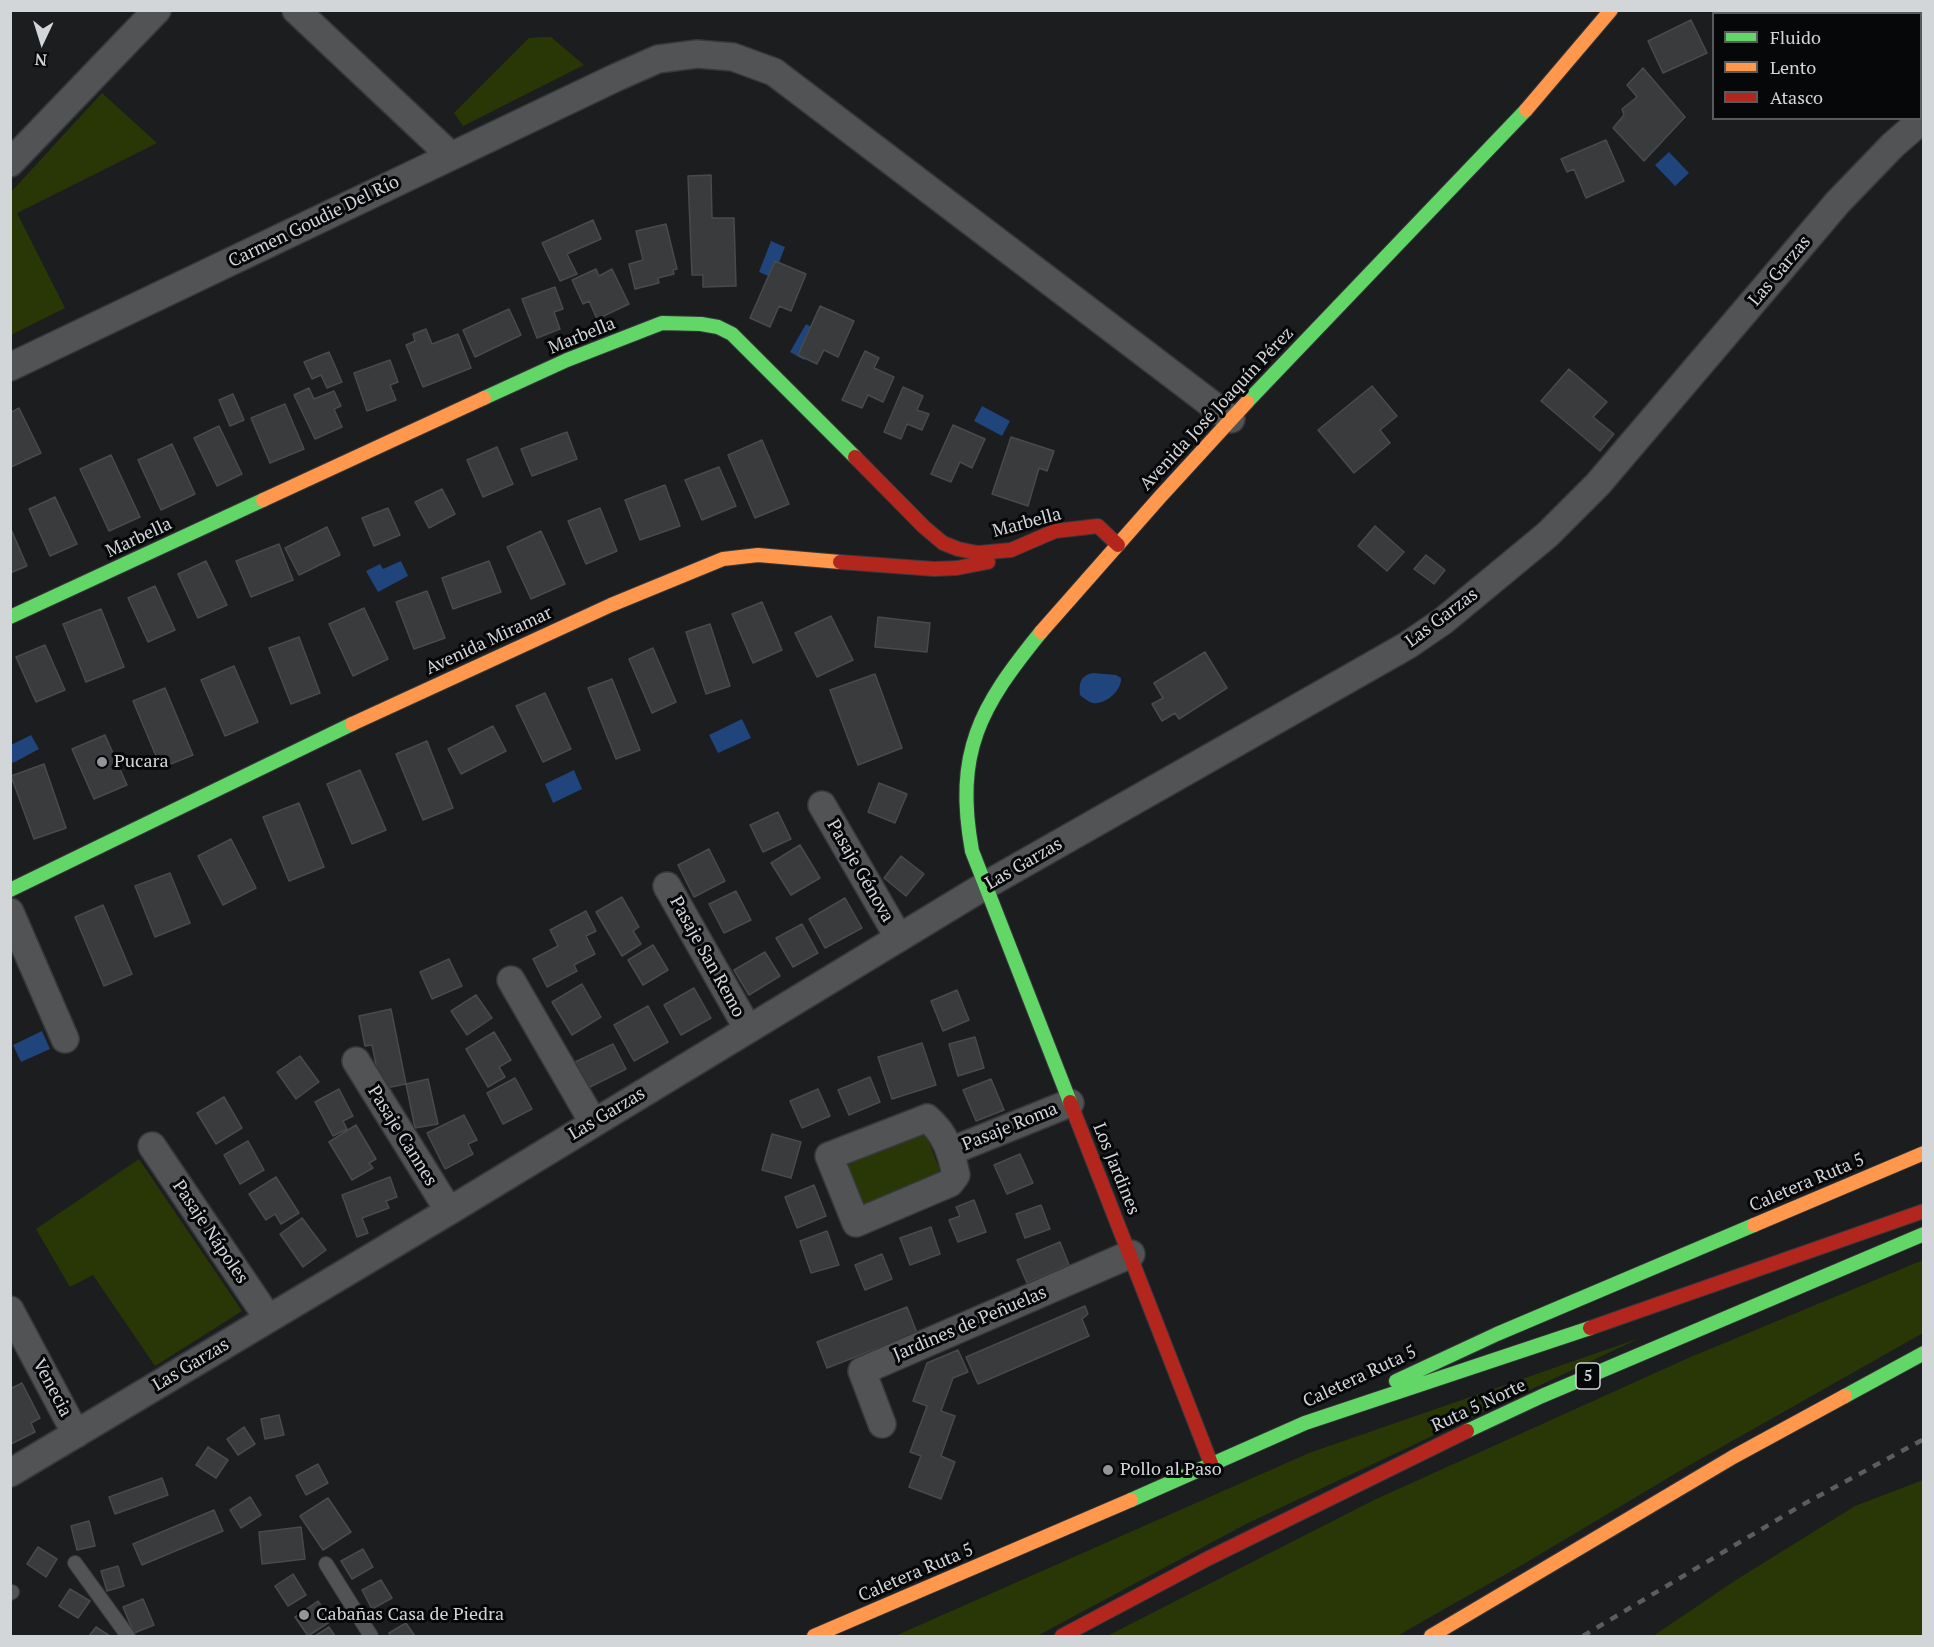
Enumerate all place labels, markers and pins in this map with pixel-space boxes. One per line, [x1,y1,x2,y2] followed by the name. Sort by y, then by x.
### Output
[114,751,169,773] place label: Pucara
[95,755,109,769] marker: Pucara
[1120,1459,1222,1481] place label: Pollo al Paso
[1101,1463,1115,1477] marker: Pollo al Paso
[316,1604,504,1626] place label: Cabañas Casa de Piedra
[297,1608,311,1622] marker: Cabañas Casa de Piedra

